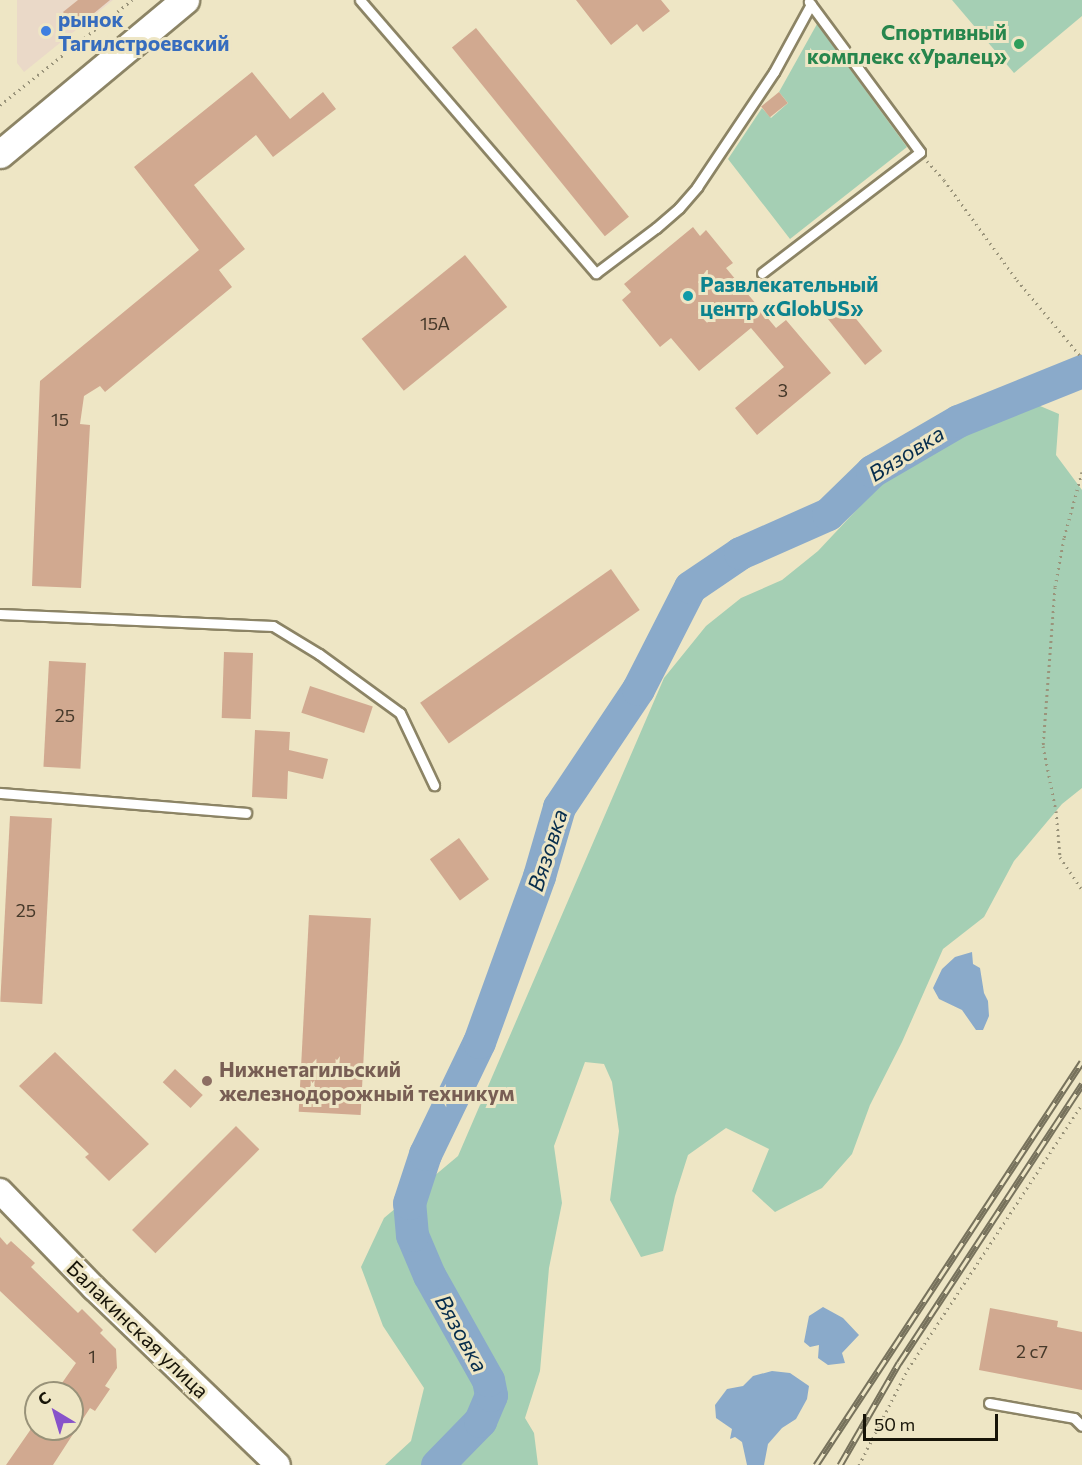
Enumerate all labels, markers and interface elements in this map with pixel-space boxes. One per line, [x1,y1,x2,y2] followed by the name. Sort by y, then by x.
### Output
[58,6,229,56] place label: рынок Тагилстроевский
[807,19,1007,69] place label: Спортивный комплекс «Уралец»
[39,24,53,38] marker: рынок Тагилстроевский
[1012,37,1026,51] marker: Спортивный комплекс «Уралец»
[700,271,879,321] place label: Развлекательный центр «GlobUS»
[681,289,695,303] marker: Развлекательный центр «GlobUS»
[420,312,450,334] house number: 15А
[778,379,788,401] house number: 3
[51,408,69,430] house number: 15
[863,419,949,487] water label: Вязовка
[55,704,75,726] house number: 25
[521,806,573,894] water label: Вязовка
[16,899,36,921] house number: 25
[219,1056,514,1106] place label: Нижнетагильский железнодорожный техникум
[200,1074,214,1088] marker: Нижнетагильский железнодорожный техникум
[62,1255,214,1403] street label: Балакинская улица
[430,1290,494,1376] water label: Вязовка
[1016,1340,1048,1362] house number: 2 с7
[88,1345,96,1367] house number: 1
[24,1381,84,1441] north arrow
[34,1387,54,1409] text: С
[866,1402,1001,1440] scale bar
[874,1413,915,1435] text: 50 m

